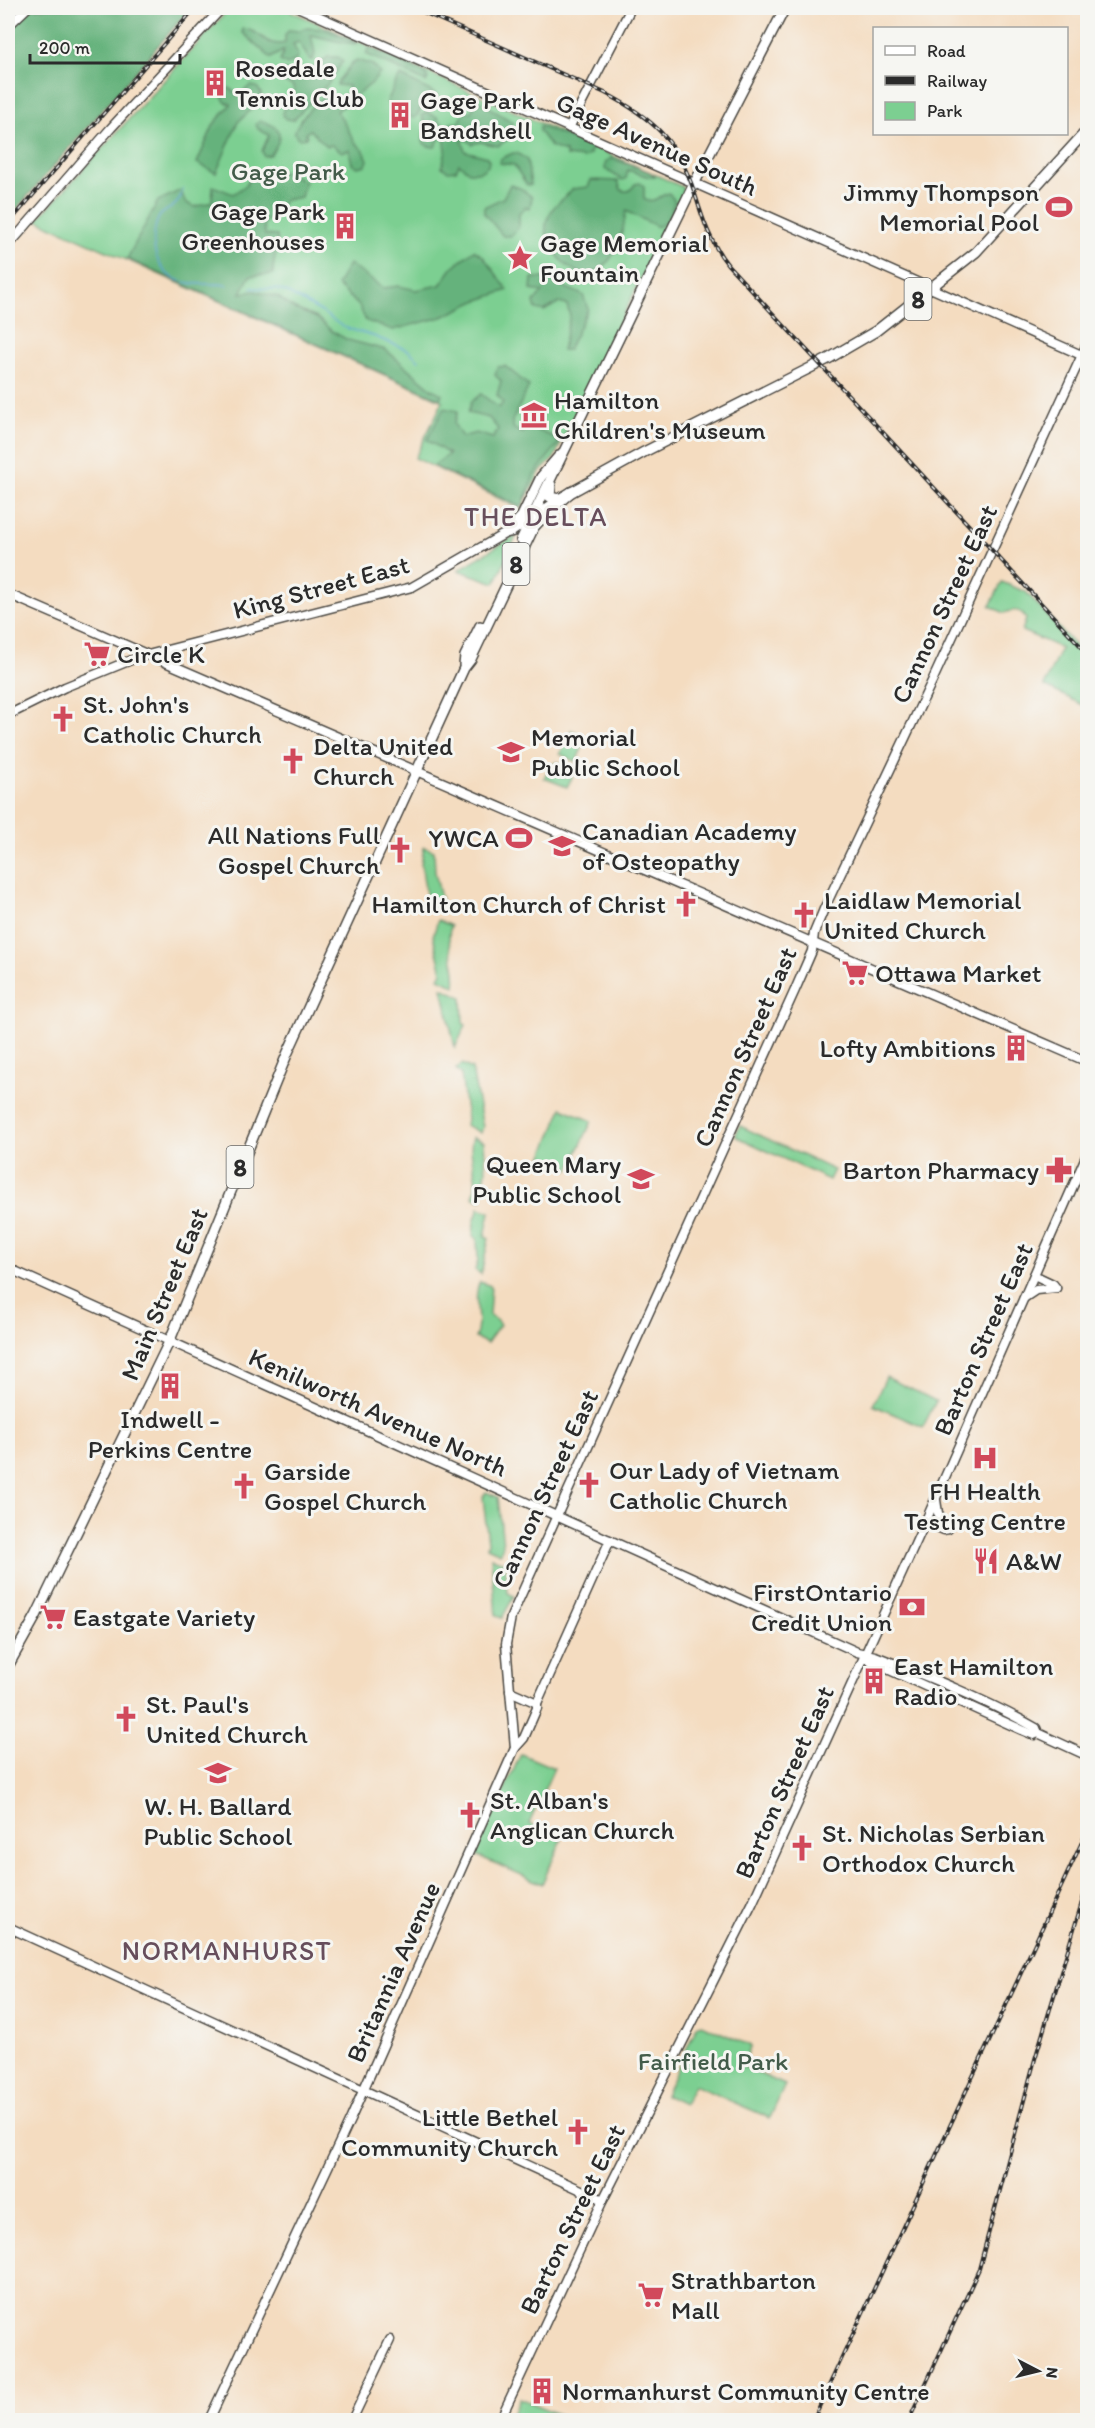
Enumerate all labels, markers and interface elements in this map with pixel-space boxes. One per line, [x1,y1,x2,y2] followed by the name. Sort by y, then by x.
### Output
[30,27,180,65] scale bar
[873,27,1068,135] legend
[39,37,90,59] text: 200 m
[927,40,966,62] text: Road
[235,52,364,114] place label: Rosedale Tennis Club
[200,68,230,98] building icon: Rosedale Tennis Club
[927,70,988,92] text: Railway
[420,84,535,146] place label: Gage Park Bandshell
[551,85,763,203] street label: Gage Avenue South
[385,100,415,130] building icon: Gage Park Bandshell
[927,100,962,122] text: Park
[231,155,346,187] park label: Gage Park
[843,176,1039,238] place label: Jimmy Thompson Memorial Pool
[1044,192,1074,222] sports icon: Jimmy Thompson Memorial Pool
[181,195,326,257] place label: Gage Park Greenhouses
[330,211,360,241] building icon: Gage Park Greenhouses
[540,227,709,289] place label: Gage Memorial Fountain
[505,243,535,273] place icon: Gage Memorial Fountain
[904,278,932,320] road number: 8
[554,384,766,446] place label: Hamilton Children's Museum
[519,400,549,430] museum icon: Hamilton Children's Museum
[884,499,1004,709] street label: Cannon Street East
[464,500,608,533] district label: THE DELTA
[502,543,530,585] road number: 8
[229,548,413,626] street label: King Street East
[117,638,205,670] place label: Circle K
[82,639,112,669] supermarket icon: Circle K
[83,688,262,750] place label: St. John's Catholic Church
[48,704,78,734] church icon: St. John's Catholic Church
[531,721,680,783] place label: Memorial Public School
[313,730,453,792] place label: Delta United Church
[496,737,526,767] school or university icon: Memorial Public School
[278,746,308,776] church icon: Delta United Church
[582,815,797,877] place label: Canadian Academy of Osteopathy
[208,819,380,881] place label: All Nations Full Gospel Church
[429,822,499,854] place label: YWCA
[504,823,534,853] sports icon: YWCA
[547,831,577,861] school or university icon: Canadian Academy of Osteopathy
[385,835,415,865] church icon: All Nations Full Gospel Church
[824,884,1021,946] place label: Laidlaw Memorial United Church
[372,888,666,920] place label: Hamilton Church of Christ
[671,889,701,919] church icon: Hamilton Church of Christ
[789,900,819,930] church icon: Laidlaw Memorial United Church
[686,942,804,1152] street label: Cannon Street East
[875,957,1042,989] place label: Ottawa Market
[840,958,870,988] supermarket icon: Ottawa Market
[819,1032,996,1064] place label: Lofty Ambitions
[1001,1033,1031,1063] building icon: Lofty Ambitions
[226,1146,254,1188] road number: 8
[472,1148,621,1210] place label: Queen Mary Public School
[843,1154,1039,1186] place label: Barton Pharmacy
[1044,1155,1074,1185] pharmacy icon: Barton Pharmacy
[626,1164,656,1194] school or university icon: Queen Mary Public School
[113,1202,215,1385] street label: Main Street East
[926,1238,1040,1440] street label: Barton Street East
[244,1341,512,1483] street label: Kenilworth Avenue North
[155,1371,185,1401] building icon: Indwell - Perkins Centre
[485,1384,605,1594] street label: Cannon Street East
[88,1403,252,1465] place label: Indwell - Perkins Centre
[970,1443,1000,1473] hospital icon: FH Health Testing Centre
[609,1454,840,1516] place label: Our Lady of Vietnam Catholic Church
[264,1455,426,1517] place label: Garside Gospel Church
[574,1470,604,1500] church icon: Our Lady of Vietnam Catholic Church
[229,1471,259,1501] church icon: Garside Gospel Church
[904,1475,1066,1537] place label: FH Health Testing Centre
[1006,1545,1062,1577] place label: A&W
[971,1546,1001,1576] restaurant icon: A&W
[751,1576,892,1638] place label: FirstOntario Credit Union
[897,1592,927,1622] bank icon: FirstOntario Credit Union
[73,1601,255,1633] place label: Eastgate Variety
[38,1602,68,1632] supermarket icon: Eastgate Variety
[894,1650,1054,1712] place label: East Hamilton Radio
[859,1666,889,1696] building icon: East Hamilton Radio
[727,1681,841,1883] street label: Barton Street East
[146,1688,308,1750] place label: St. Paul's United Church
[111,1704,141,1734] church icon: St. Paul's United Church
[203,1758,233,1788] school or university icon: W. H. Ballard Public School
[490,1784,674,1846] place label: St. Alban's Anglican Church
[144,1790,292,1852] place label: W. H. Ballard Public School
[455,1800,485,1830] church icon: St. Alban's Anglican Church
[822,1817,1045,1879] place label: St. Nicholas Serbian Orthodox Church
[787,1833,817,1863] church icon: St. Nicholas Serbian Orthodox Church
[339,1877,447,2067] street label: Britannia Avenue
[122,1934,332,1967] district label: NORMANHURST
[638,2045,788,2077] park label: Fairfield Park
[341,2101,558,2163] place label: Little Bethel Community Church
[563,2117,593,2147] church icon: Little Bethel Community Church
[512,2119,632,2319] street label: Barton Street East
[671,2264,816,2326] place label: Strathbarton Mall
[636,2280,666,2310] supermarket icon: Strathbarton Mall
[1008,2341,1068,2401] north arrow
[1042,2366,1062,2379] text: N
[562,2375,930,2407] place label: Normanhurst Community Centre
[527,2376,557,2406] building icon: Normanhurst Community Centre

